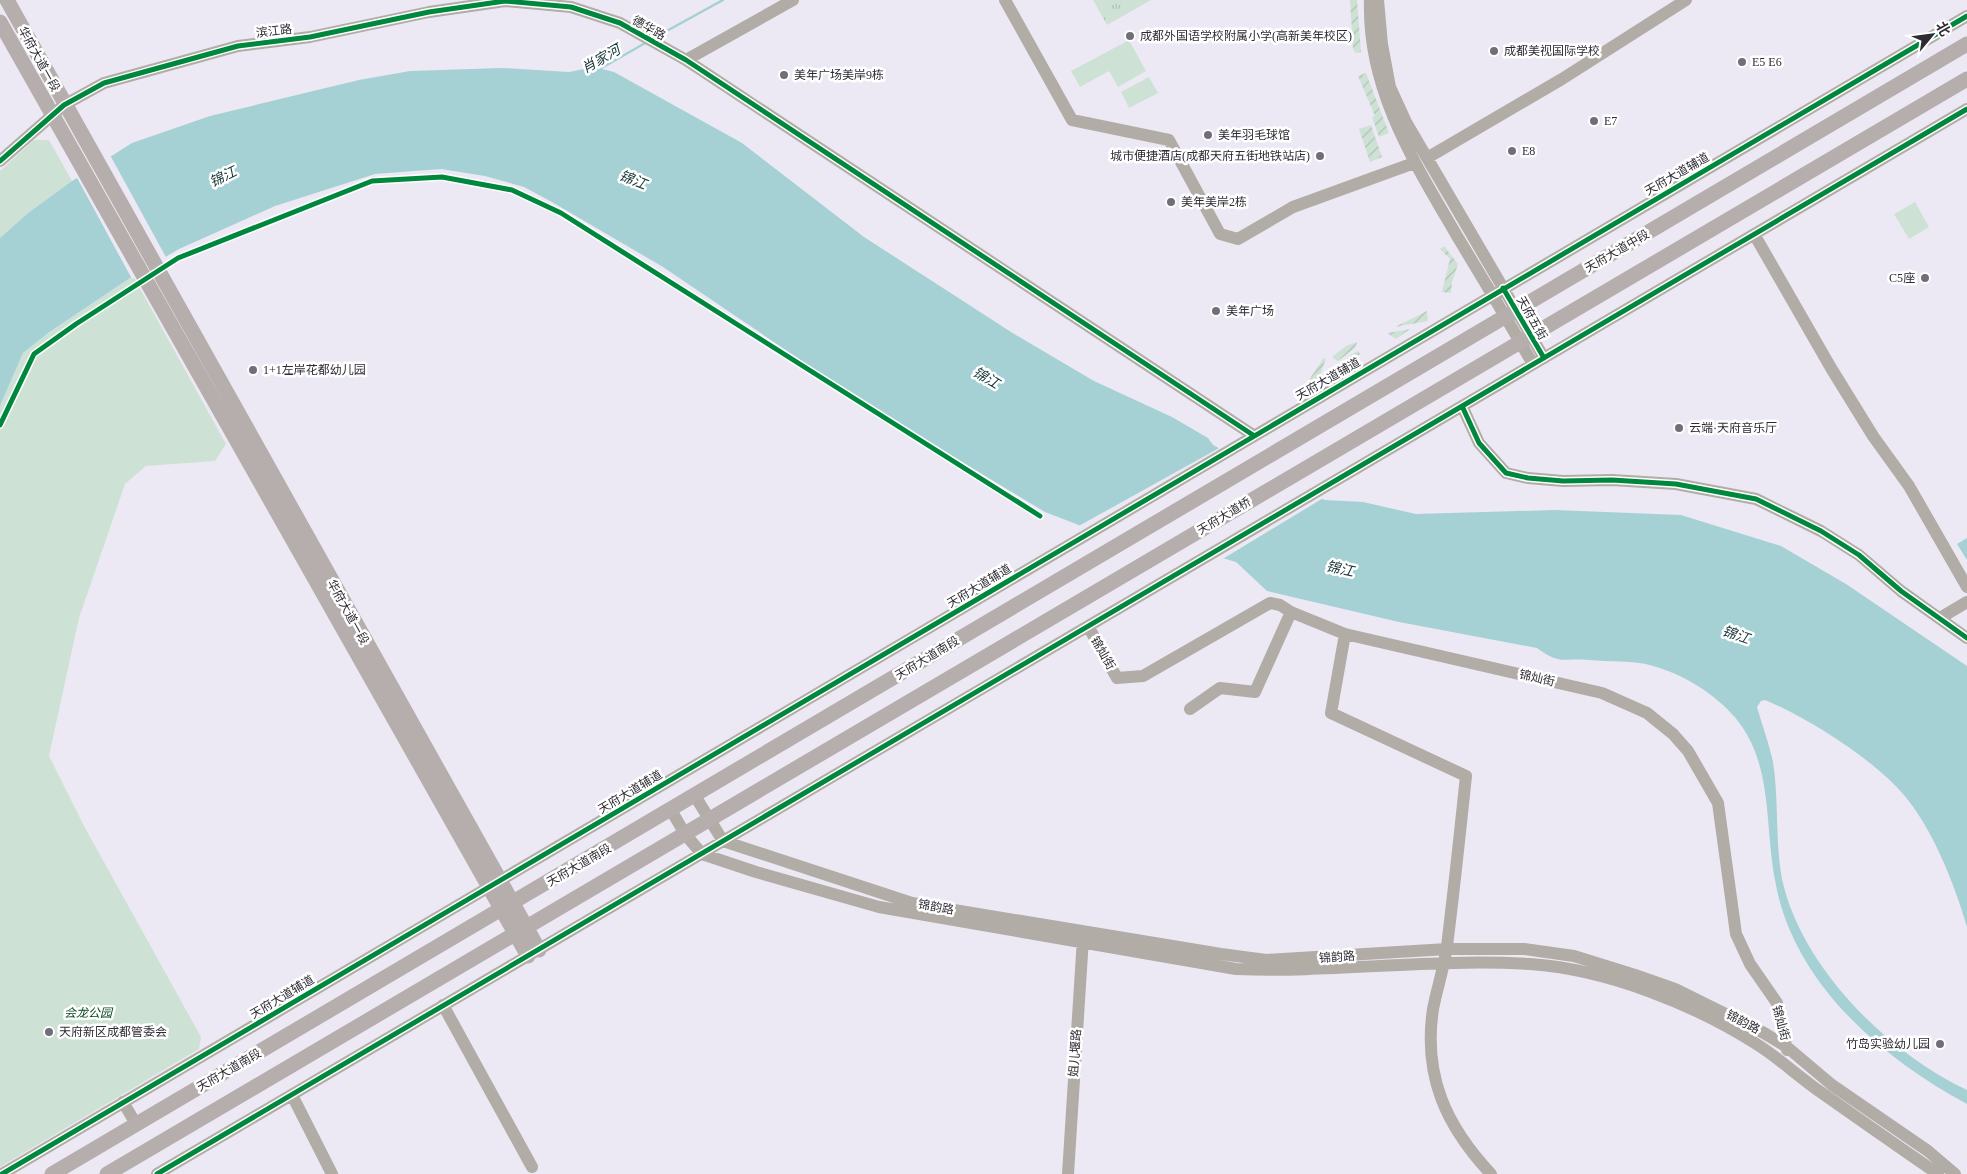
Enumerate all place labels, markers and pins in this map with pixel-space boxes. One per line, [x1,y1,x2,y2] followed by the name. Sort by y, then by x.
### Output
[1140,29,1352,43] place label: 成都外国语学校附属小学(高新美年校区)
[1124,30,1136,42] marker: 成都外国语学校附属小学(高新美年校区)
[1504,44,1600,58] place label: 成都美视国际学校
[1488,45,1500,57] marker: 成都美视国际学校
[1752,55,1782,69] place label: E5 E6
[1736,56,1748,68] marker: E5 E6
[794,68,884,82] place label: 美年广场美岸9栋
[778,69,790,81] marker: 美年广场美岸9栋
[1604,114,1617,128] place label: E7
[1588,115,1600,127] marker: E7
[1218,128,1290,142] place label: 美年羽毛球馆
[1202,129,1214,141] marker: 美年羽毛球馆
[1522,144,1535,158] place label: E8
[1506,145,1518,157] marker: E8
[1110,149,1310,163] place label: 城市便捷酒店(成都天府五街地铁站店)
[1314,150,1326,162] marker: 城市便捷酒店(成都天府五街地铁站店)
[1181,195,1247,209] place label: 美年美岸2栋
[1165,196,1177,208] marker: 美年美岸2栋
[1889,271,1915,285] place label: C5座
[1919,272,1931,284] marker: C5座
[1226,304,1274,318] place label: 美年广场
[1210,305,1222,317] marker: 美年广场
[263,363,366,377] place label: 1+1左岸花都幼儿园
[247,364,259,376] marker: 1+1左岸花都幼儿园
[1689,421,1777,435] place label: 云端·天府音乐厅
[1673,422,1685,434] marker: 云端·天府音乐厅
[59,1025,167,1039] place label: 天府新区成都管委会
[43,1026,55,1038] marker: 天府新区成都管委会
[1846,1037,1930,1051] place label: 竹岛实验幼儿园
[1934,1038,1946,1050] marker: 竹岛实验幼儿园

